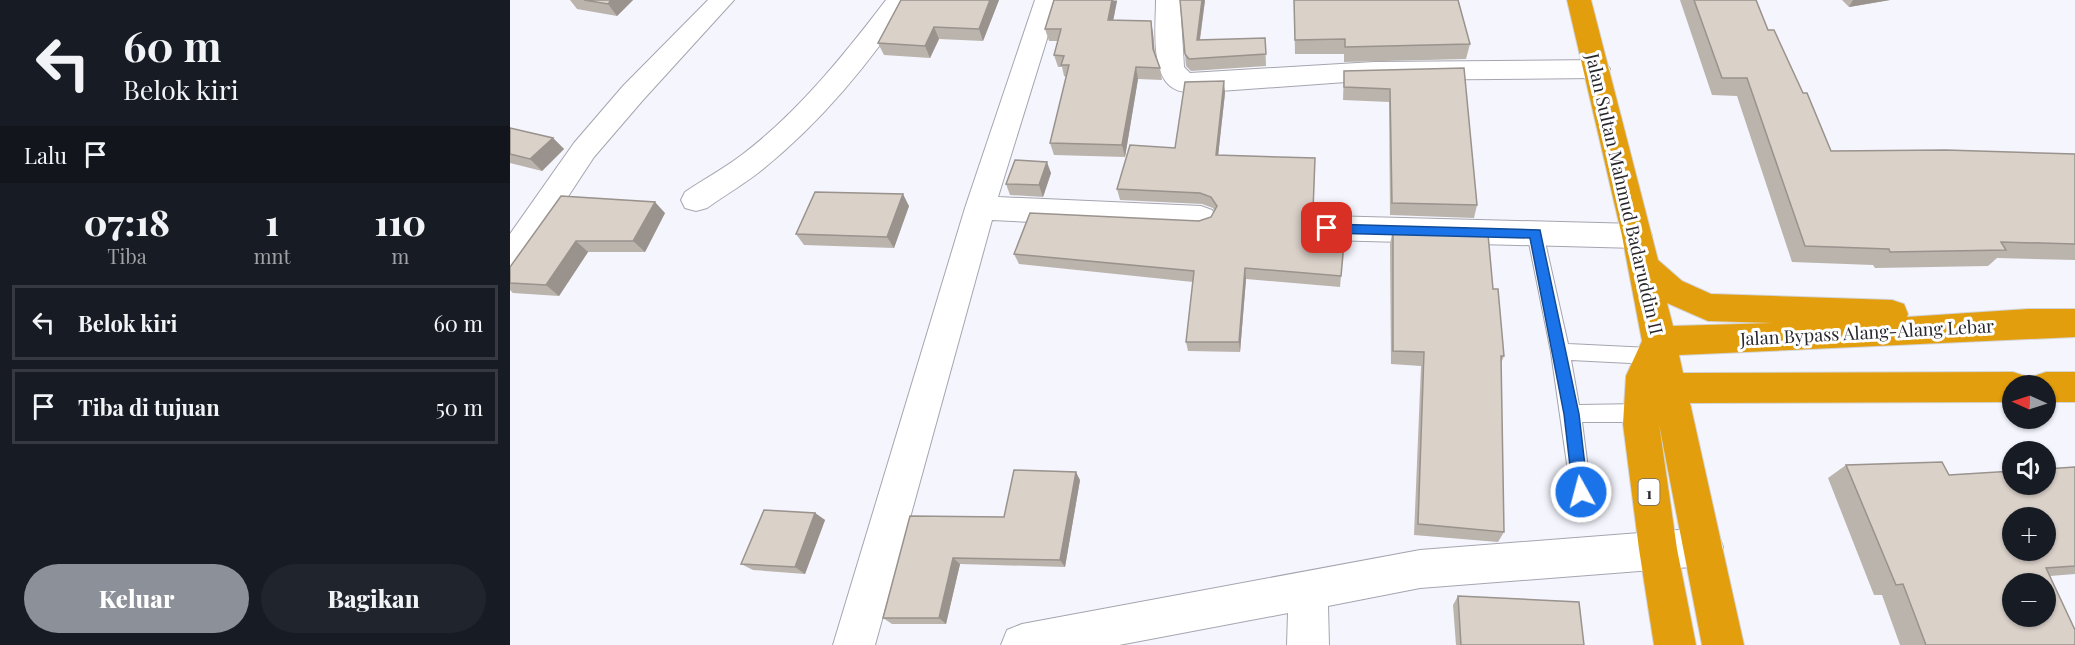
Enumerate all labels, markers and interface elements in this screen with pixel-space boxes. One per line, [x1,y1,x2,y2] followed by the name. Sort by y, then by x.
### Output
[123,17,221,73] text: 60 m
[24,24,102,102] icon: left
[1581,50,1669,337] street label: Jalan Sultan Mahmud Badaruddin II
[123,71,239,107] text: Belok kiri
[79,138,112,171] icon: arrive
[24,140,67,170] text: Lalu
[84,197,170,245] text: 07:18
[265,197,279,245] text: 1
[374,197,426,245] text: 110
[1301,202,1352,253] pin
[1310,211,1343,244] icon: arrive
[107,242,147,269] text: Tiba
[254,242,291,269] text: mnt
[391,242,409,269] text: m
[27,306,60,339] icon: left
[78,308,177,338] text: Belok kiri
[433,308,483,338] text: 60 m
[1738,313,1995,351] street label: Jalan Bypass Alang-Alang Lebar
[2002,375,2056,429] north arrow
[2002,375,2056,627] map controls
[27,390,60,423] icon: arrive
[78,392,220,422] text: Tiba di tujuan
[436,392,483,422] text: 50 m
[2002,441,2056,495] button: sound
[1549,460,1613,524] position arrow
[1638,479,1660,505] road number: 1
[2002,507,2056,561] button: +
[24,564,249,633] button: Keluar
[261,564,486,633] button: Bagikan
[2002,573,2056,627] button: −

